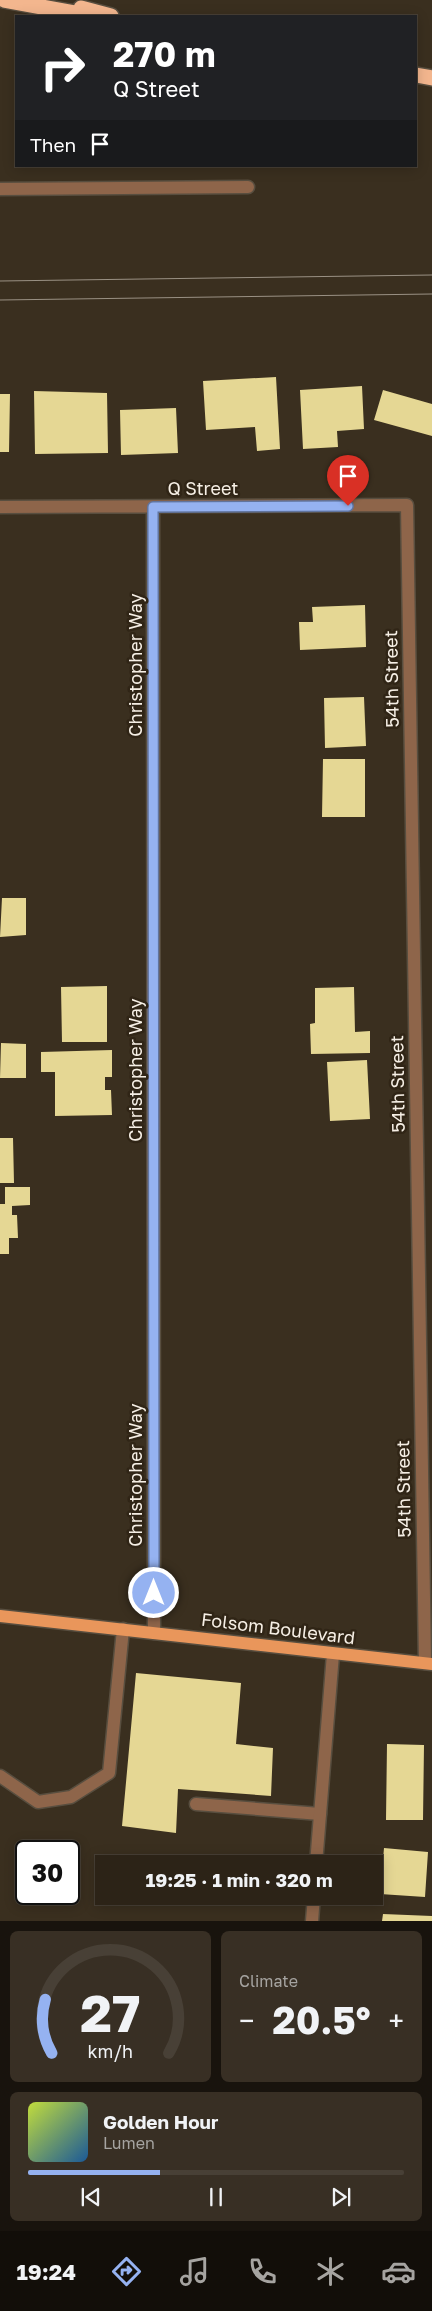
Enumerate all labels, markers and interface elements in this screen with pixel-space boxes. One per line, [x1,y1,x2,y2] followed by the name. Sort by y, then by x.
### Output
[113,33,216,75] text: 270 m
[30,35,95,100] icon: right
[113,75,200,102] text: Q Street
[86,130,114,158] icon: arrive
[30,133,76,156] text: Then
[327,455,369,506] pin
[334,462,362,490] icon: arrive
[167,477,239,499] street label: Q Street
[124,593,146,737] street label: Christopher Way
[379,630,403,728] street label: 54th Street
[124,998,146,1142] street label: Christopher Way
[385,1035,409,1133] street label: 54th Street
[124,1403,146,1547] street label: Christopher Way
[391,1440,415,1538] street label: 54th Street
[127,1566,179,1618] position arrow
[200,1608,356,1648] street label: Folsom Boulevard
[15,1840,80,1905] speed limit sign: 30
[145,1868,333,1891] text: 19:25 · 1 min · 320 m
[239,1971,298,1991] text: Climate
[80,1981,141,2043] text: 27
[272,1997,371,2042] text: 20.5°
[239,2004,254,2037] text: −
[389,2004,404,2037] text: +
[88,2040,133,2062] text: km/h
[103,2110,218,2133] text: Golden Hour
[103,2133,155,2153] text: Lumen
[77,2183,105,2211] icon: previous
[202,2183,230,2211] icon: pause
[327,2183,355,2211] icon: next
[109,2254,144,2289] icon: directions
[177,2254,212,2289] icon: music
[245,2254,280,2289] icon: phone
[313,2254,348,2289] icon: climate
[381,2254,416,2289] icon: car
[16,2258,76,2285] text: 19:24

